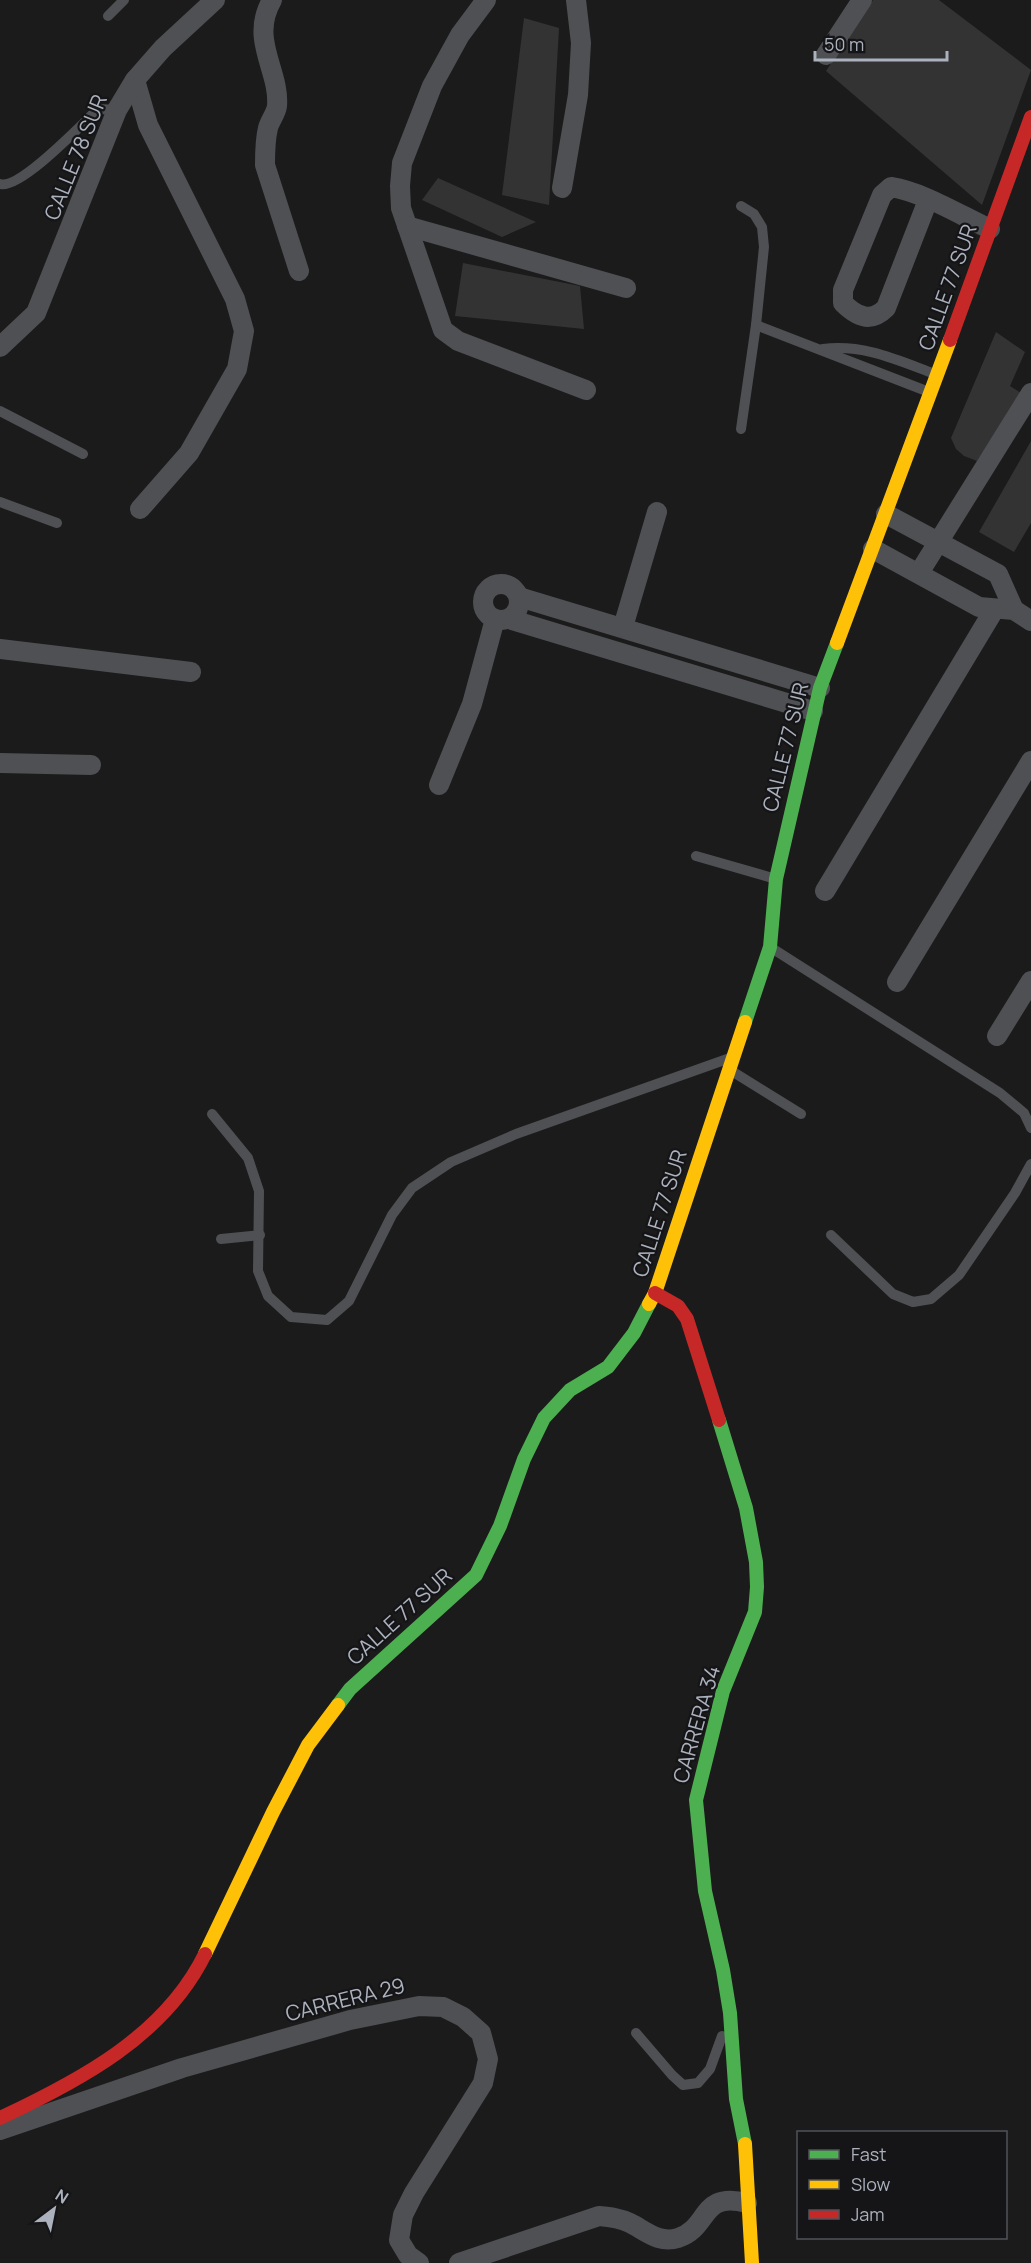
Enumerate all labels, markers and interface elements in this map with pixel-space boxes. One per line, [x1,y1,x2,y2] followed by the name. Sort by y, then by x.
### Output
[815,24,947,62] scale bar
[824,32,864,56] text: 50 m
[37,90,113,224] street label: CALLE 78 SUR
[911,220,983,354] street label: CALLE 77 SUR
[755,679,815,815] street label: CALLE 77 SUR
[625,1146,693,1280] street label: CALLE 77 SUR
[340,1561,458,1671] street label: CALLE 77 SUR
[666,1662,726,1786] street label: CARRERA 34
[282,1971,408,2027] street label: CARRERA 29
[797,2131,1007,2239] legend
[851,2142,886,2166] text: Fast
[851,2172,891,2196] text: Slow
[24,2179,84,2239] north arrow
[51,2184,73,2209] text: N
[851,2202,885,2226] text: Jam

